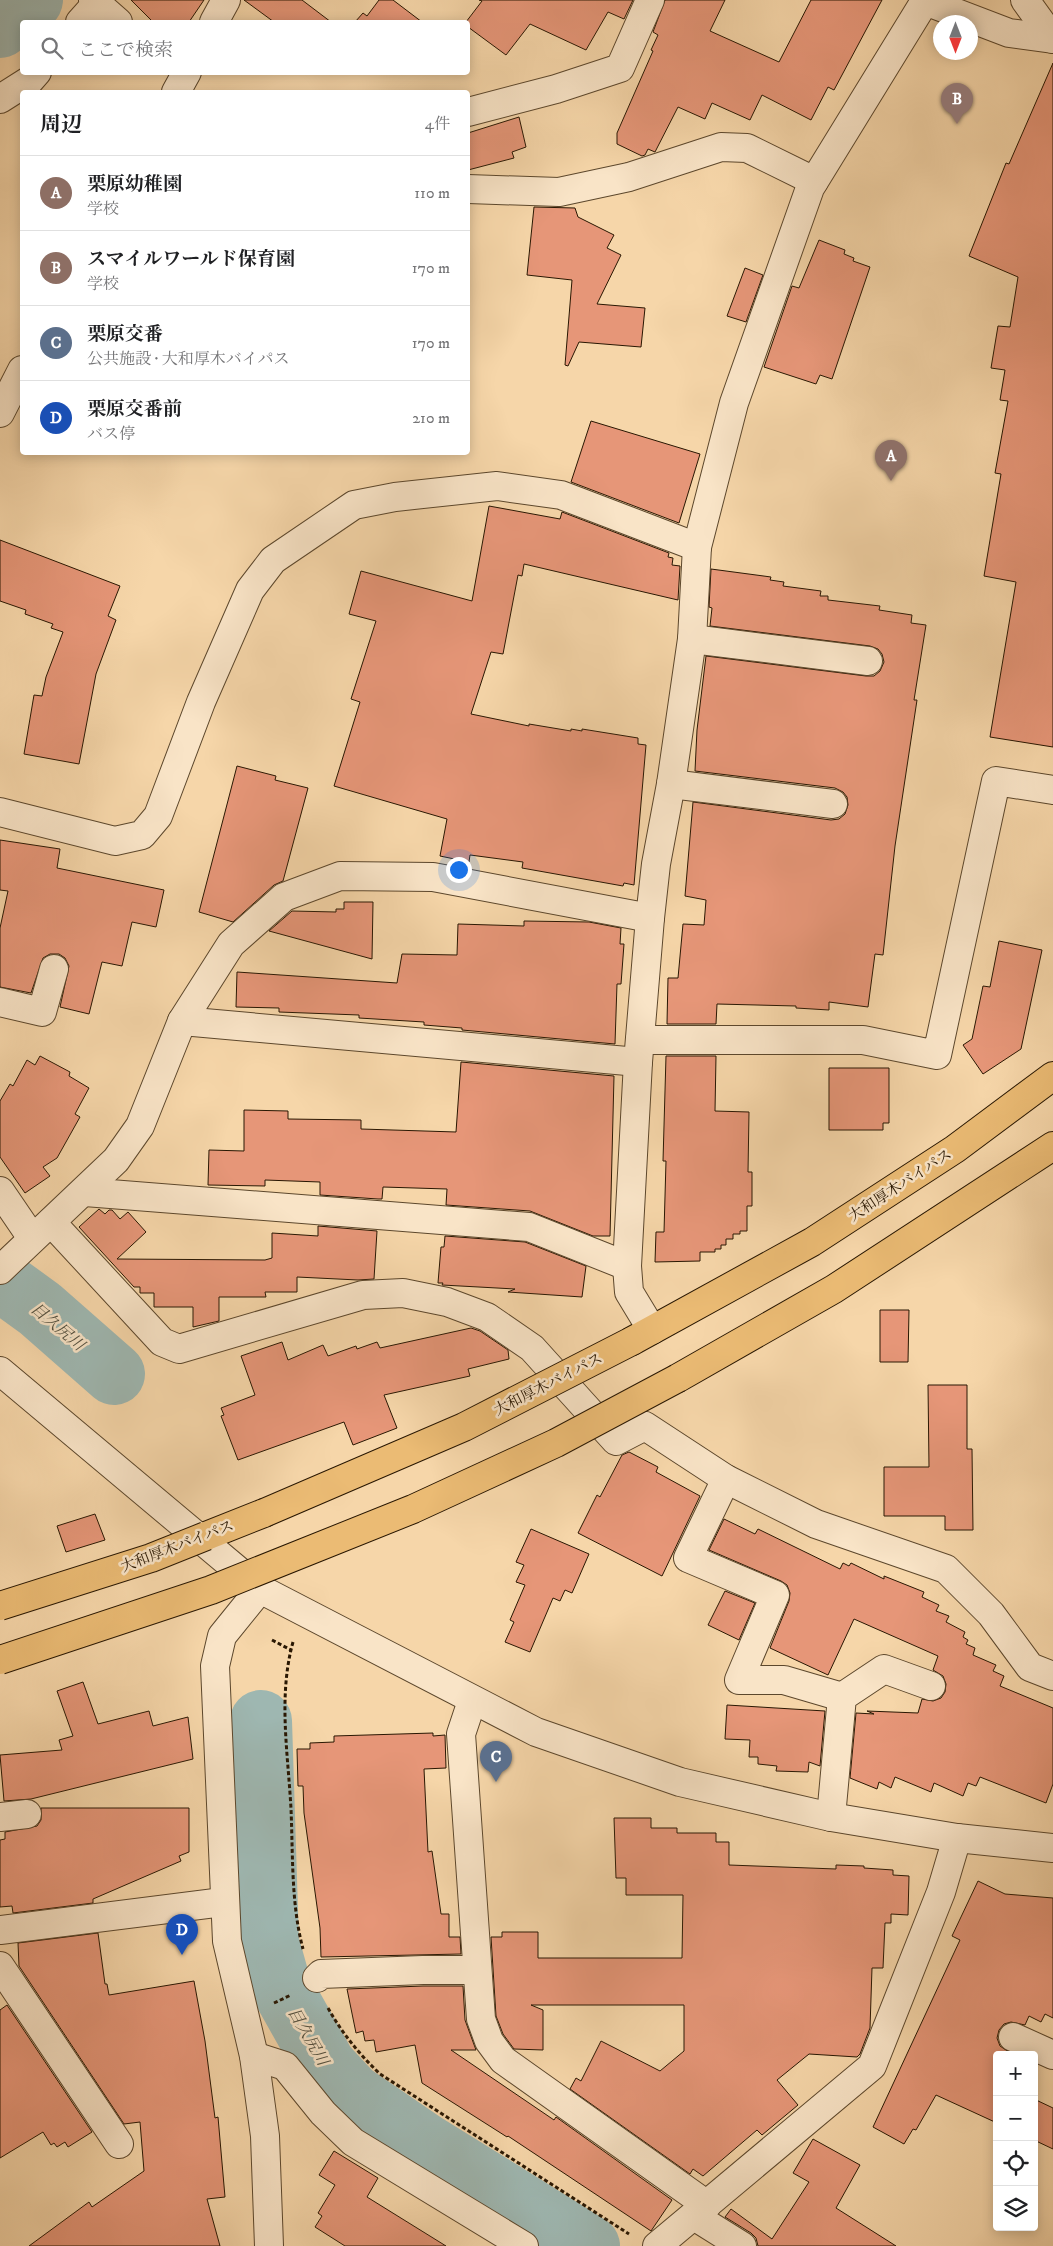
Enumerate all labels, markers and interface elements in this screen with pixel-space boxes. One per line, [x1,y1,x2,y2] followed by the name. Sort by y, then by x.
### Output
[933,15,978,60] north arrow
[20,20,470,75] search box
[38,34,66,62] icon: search
[78,39,173,62] text: ここで検索
[941,83,973,124] pin: B
[40,112,82,138] text: 周辺
[425,114,450,134] text: 4件
[87,173,182,196] text: 栗原幼稚園
[51,183,61,203] text: A
[414,183,450,203] text: 110 m
[87,199,119,219] text: 学校
[87,248,295,271] text: スマイルワールド保育園
[51,258,61,278] text: B
[412,258,450,278] text: 170 m
[87,274,119,294] text: 学校
[87,323,163,346] text: 栗原交番
[51,333,61,353] text: C
[412,333,450,353] text: 170 m
[87,349,289,369] text: 公共施設 · 大和厚木バイパス
[87,398,182,421] text: 栗原交番前
[50,408,62,428] text: D
[412,408,450,428] text: 210 m
[87,424,135,444] text: バス停
[875,440,907,481] pin: A
[446,857,472,883] your location
[845,1145,956,1226] street label: 大和厚木バイパス
[26,1299,90,1356] water label: 目久尻川
[491,1349,606,1420] street label: 大和厚木バイパス
[118,1516,236,1577] street label: 大和厚木バイパス
[480,1741,512,1782] pin: C
[166,1914,198,1955] pin: D
[283,2004,334,2071] water label: 目久尻川
[993,2051,1038,2231] map controls
[993,2051,1038,2096] button: +
[993,2096,1038,2141] button: −
[993,2141,1038,2186] button: locate
[993,2186,1038,2231] button: layers

